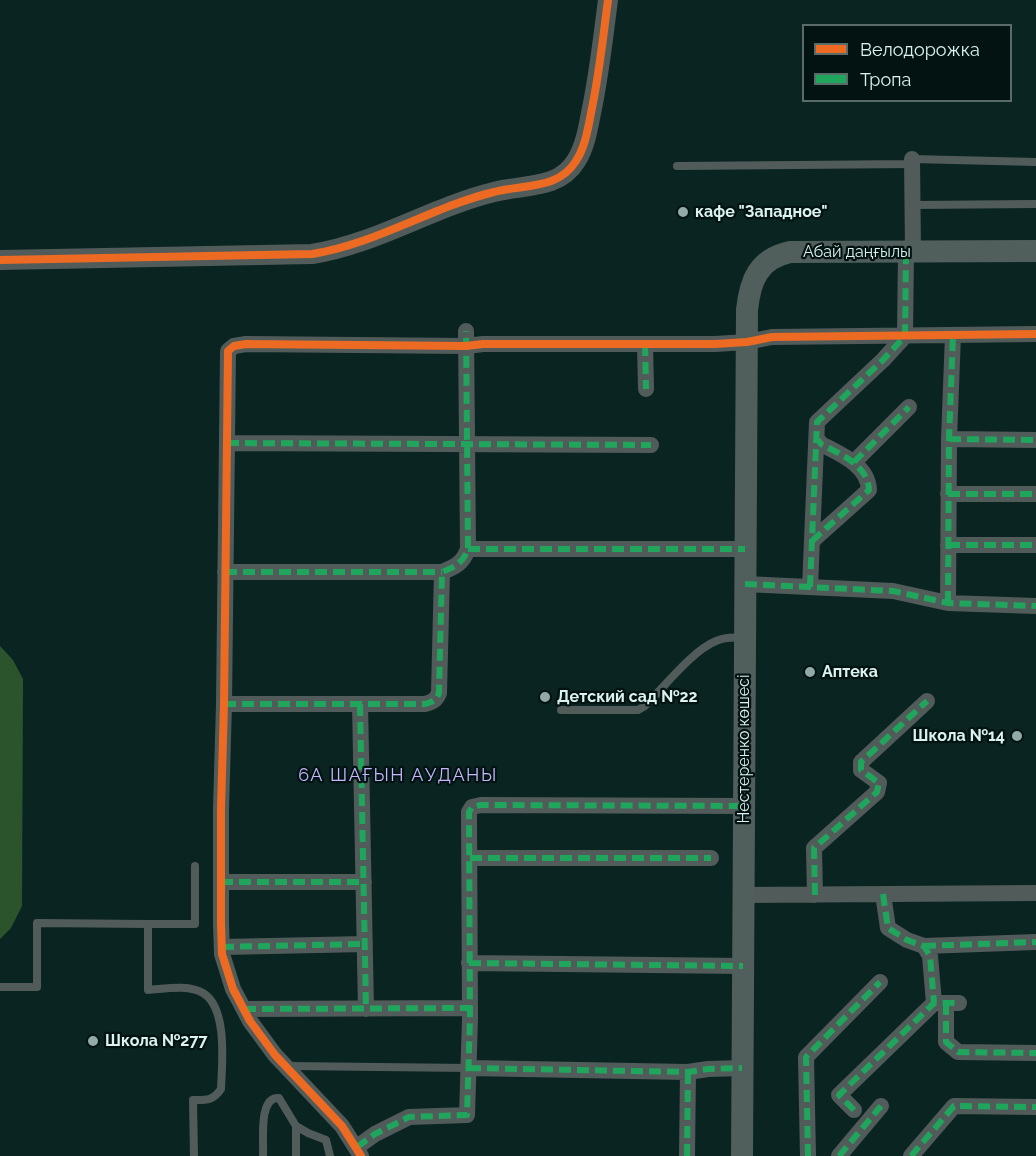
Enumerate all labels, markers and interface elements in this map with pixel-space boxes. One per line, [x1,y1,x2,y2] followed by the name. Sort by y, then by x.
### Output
[802,24,1012,102] legend
[860,39,980,60] text: Велодорожка
[860,69,911,90] text: Тропа
[695,202,827,222] place label: кафе "Западное"
[676,205,690,219] marker: кафе "Западное"
[803,242,911,262] street label: Абай даңғылы
[822,662,878,682] place label: Аптека
[803,665,817,679] marker: Аптека
[734,675,754,823] street label: Нестеренко көшесі
[557,687,697,707] place label: Детский сад №22
[538,690,552,704] marker: Детский сад №22
[913,726,1005,746] place label: Школа №14
[1010,729,1024,743] marker: Школа №14
[298,765,498,787] district label: 6А ШАҒЫН АУДАНЫ
[105,1031,207,1051] place label: Школа №277
[86,1034,100,1048] marker: Школа №277

